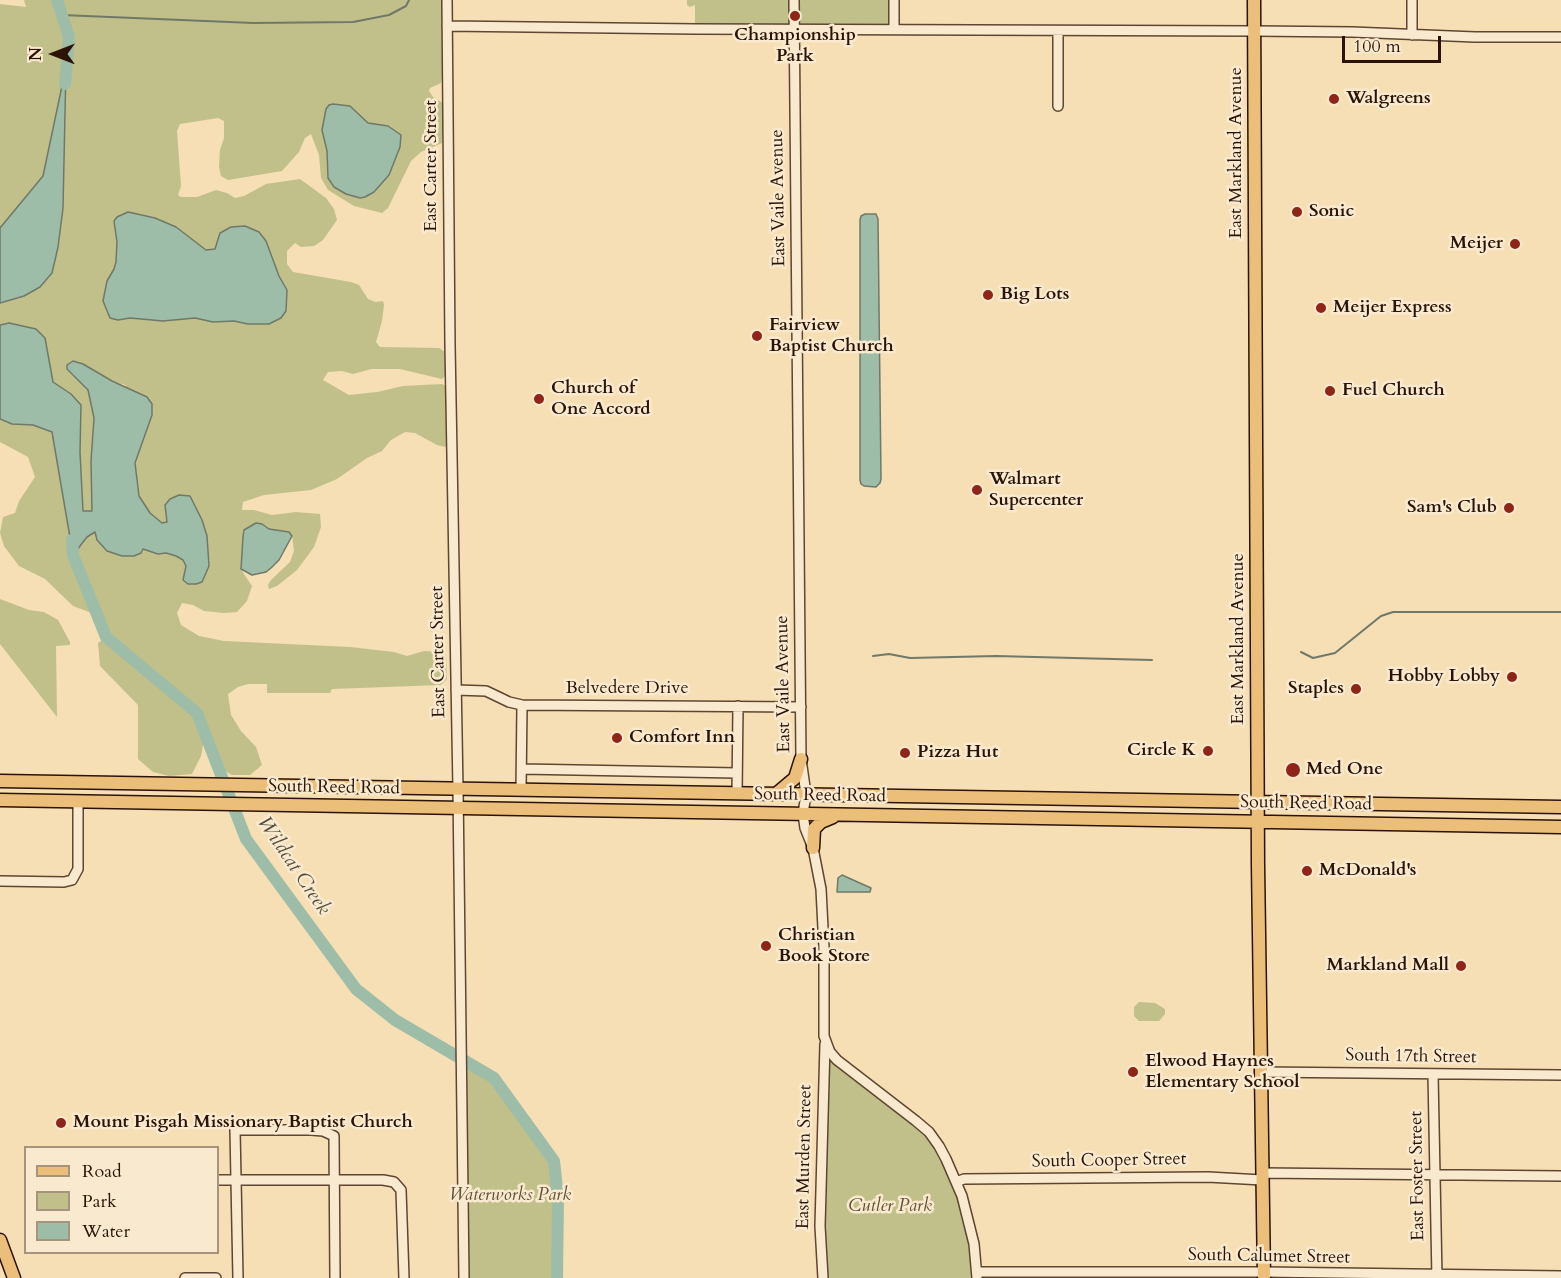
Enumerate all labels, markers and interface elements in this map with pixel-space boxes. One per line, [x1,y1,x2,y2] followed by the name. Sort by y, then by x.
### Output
[788,9,802,23] marker: Championship Park
[24,24,84,84] north arrow
[1345,24,1444,62] scale bar
[734,25,856,68] place label: Championship Park
[1353,34,1401,59] text: 100 m
[25,47,47,61] text: N
[1226,67,1248,239] street label: East Markland Avenue
[1346,88,1431,110] place label: Walgreens
[1327,92,1341,106] marker: Walgreens
[421,100,443,232] street label: East Carter Street
[767,129,791,267] street label: East Vaile Avenue
[1309,201,1354,223] place label: Sonic
[1290,205,1304,219] marker: Sonic
[1450,233,1503,255] place label: Meijer
[1508,237,1522,251] marker: Meijer
[1000,284,1069,306] place label: Big Lots
[981,288,995,302] marker: Big Lots
[1333,297,1452,319] place label: Meijer Express
[1314,301,1328,315] marker: Meijer Express
[769,315,894,358] place label: Fairview Baptist Church
[750,329,764,343] marker: Fairview Baptist Church
[551,378,651,420] place label: Church of One Accord
[1342,380,1445,402] place label: Fuel Church
[1323,384,1337,398] marker: Fuel Church
[532,392,546,406] marker: Church of One Accord
[989,469,1083,512] place label: Walmart Supercenter
[970,483,984,497] marker: Walmart Supercenter
[1407,497,1497,519] place label: Sam's Club
[1502,501,1516,515] marker: Sam's Club
[1228,553,1250,725] street label: East Markland Avenue
[427,586,451,718] street label: East Carter Street
[772,615,796,753] street label: East Vaile Avenue
[1388,666,1500,688] place label: Hobby Lobby
[1505,670,1519,684] marker: Hobby Lobby
[565,678,689,700] street label: Belvedere Drive
[1288,678,1344,700] place label: Staples
[1349,682,1363,696] marker: Staples
[629,727,735,749] place label: Comfort Inn
[610,731,624,745] marker: Comfort Inn
[1127,740,1196,762] place label: Circle K
[917,742,998,764] place label: Pizza Hut
[1201,744,1215,758] marker: Circle K
[898,746,912,760] marker: Pizza Hut
[1306,759,1383,781] place label: Med One
[1284,761,1302,779] marker: Med One
[268,776,400,800] street label: South Reed Road
[754,784,886,808] street label: South Reed Road
[1240,792,1372,816] street label: South Reed Road
[251,812,335,920] water label: Wildcat Creek
[1319,860,1416,882] place label: McDonald's
[1300,864,1314,878] marker: McDonald's
[778,925,870,968] place label: Christian Book Store
[759,939,773,953] marker: Christian Book Store
[1326,955,1449,977] place label: Markland Mall
[1454,959,1468,973] marker: Markland Mall
[1345,1045,1477,1069] street label: South 17th Street
[1145,1051,1299,1094] place label: Elwood Haynes Elementary School
[1126,1065,1140,1079] marker: Elwood Haynes Elementary School
[793,1084,817,1230] street label: East Murden Street
[1406,1111,1430,1241] street label: East Foster Street
[73,1112,413,1134] place label: Mount Pisgah Missionary Baptist Church
[54,1116,68,1130] marker: Mount Pisgah Missionary Baptist Church
[24,1146,219,1254] legend
[1031,1149,1187,1173] street label: South Cooper Street
[82,1159,122,1184] text: Road
[449,1185,571,1207] park label: Waterworks Park
[82,1189,117,1214] text: Park
[848,1196,932,1218] park label: Cutler Park
[82,1219,130,1244] text: Water
[1188,1245,1350,1269] street label: South Calumet Street

